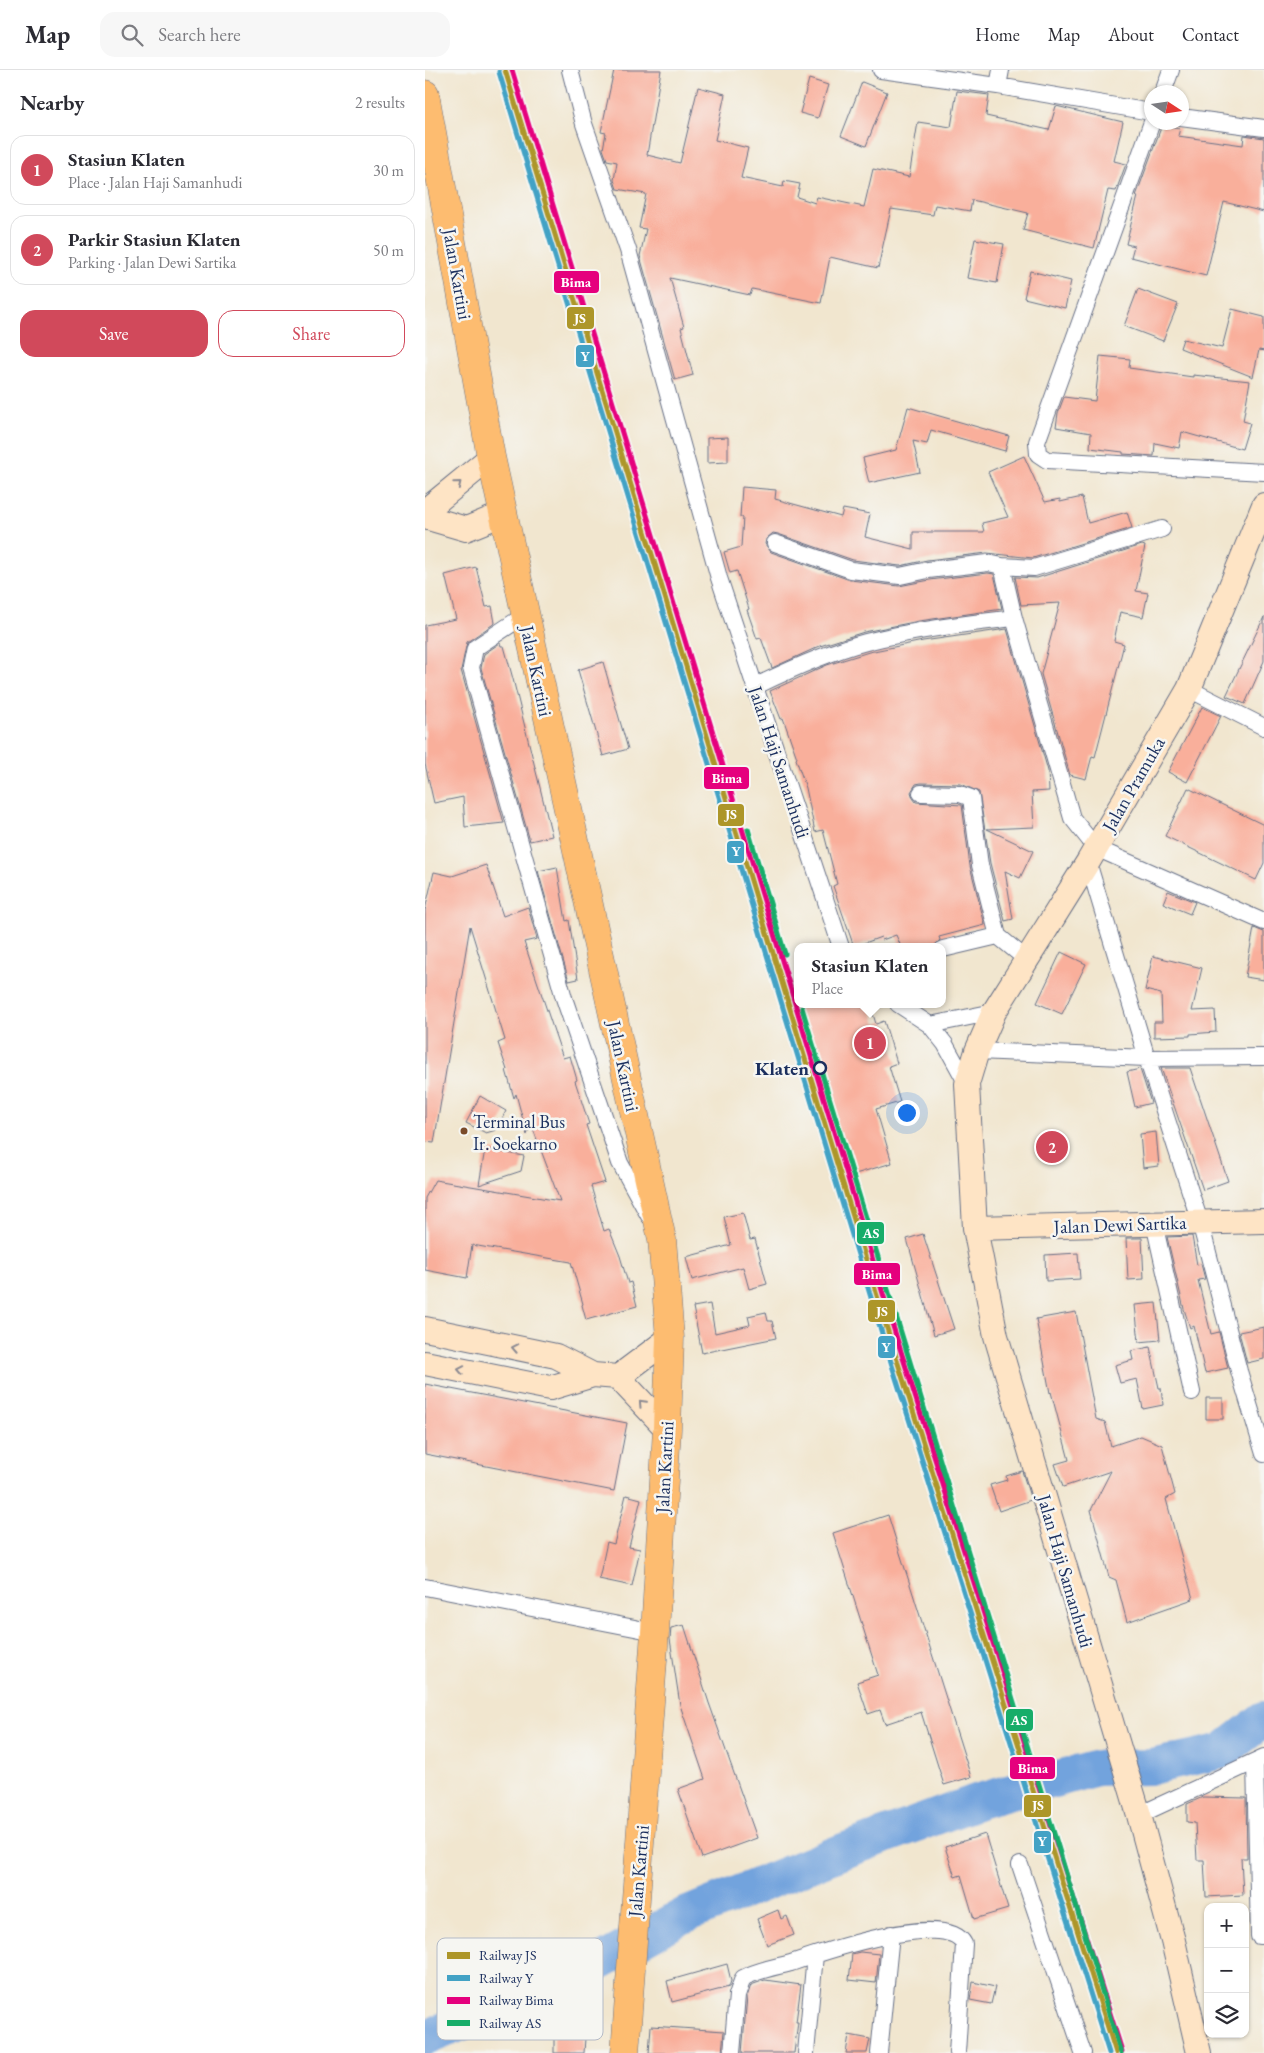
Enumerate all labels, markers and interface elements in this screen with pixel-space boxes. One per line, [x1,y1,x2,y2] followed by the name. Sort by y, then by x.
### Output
[100,12,450,57] search box
[25,19,70,50] text: Map
[118,21,146,49] icon: search
[158,22,241,47] text: Search here
[975,23,1020,46] text: Home
[1048,23,1080,46] text: Map
[1108,23,1154,46] text: About
[1182,23,1239,46] text: Contact
[1144,85,1189,130] north arrow
[20,89,84,116] text: Nearby
[355,92,405,113] text: 2 results
[68,147,185,172] text: Stasiun Klaten
[33,160,41,181] text: 1
[373,160,404,181] text: 30 m
[68,172,243,193] text: Place · Jalan Haji Samanhudi
[437,225,478,322] street label: Jalan Kartini
[68,227,241,252] text: Parkir Stasiun Klaten
[33,240,41,261] text: 2
[373,240,404,261] text: 50 m
[68,252,236,273] text: Parking · Jalan Dewi Sartika
[553,270,600,294] line badge: Bima
[561,273,592,291] text: Bima
[566,306,595,330] line badge: JS
[572,309,586,327] text: JS
[20,310,208,357] button: Save
[218,310,405,357] button: Share
[575,344,595,368] line badge: Y
[580,347,590,365] text: Y
[452,482,461,490] one-way arrow
[514,621,558,719] street label: Jalan Kartini
[743,681,816,842] street label: Jalan Haji Samanhudi
[1095,732,1171,838] street label: Jalan Pramuka
[703,766,750,790] line badge: Bima
[712,769,743,787] text: Bima
[717,803,745,827] line badge: JS
[723,805,737,823] text: JS
[726,840,745,864] line badge: Y
[731,842,741,860] text: Y
[794,943,946,1008] popup
[811,953,929,978] text: Stasiun Klaten
[811,978,843,999] text: Place
[601,1016,645,1114] street label: Jalan Kartini
[854,1024,886,1062] pin: 1
[755,1056,809,1081] place label: Klaten
[813,1061,827,1075] marker: Klaten
[894,1100,920,1126] your location
[473,1110,565,1155] place label: Terminal Bus Ir. Soekarno
[459,1126,469,1136] marker: Terminal Bus Ir. Soekarno
[1036,1128,1068,1166] pin: 2
[1051,1210,1187,1239] street label: Jalan Dewi Sartika
[856,1221,885,1245] line badge: AS
[862,1224,880,1242] text: AS
[853,1262,901,1286] line badge: Bima
[862,1265,893,1283] text: Bima
[867,1299,896,1323] line badge: JS
[874,1302,888,1320] text: JS
[877,1335,896,1359] line badge: Y
[881,1338,891,1356] text: Y
[511,1343,520,1353] one-way arrow
[456,1365,465,1376] one-way arrow
[639,1400,648,1409] one-way arrow
[649,1420,679,1516] street label: Jalan Kartini
[1031,1490,1099,1651] street label: Jalan Haji Samanhudi
[1005,1708,1034,1732] line badge: AS
[1010,1711,1028,1729] text: AS
[1009,1756,1056,1780] line badge: Bima
[1018,1759,1049,1777] text: Bima
[1023,1794,1052,1818] line badge: JS
[1030,1796,1044,1814] text: JS
[622,1824,655,1920] street label: Jalan Kartini
[1033,1830,1052,1854] line badge: Y
[1037,1832,1047,1850] text: Y
[1204,1903,1249,2038] map controls
[1204,1903,1249,1948] button: +
[437,1938,603,2040] legend
[479,1946,536,1964] text: Railway JS
[1204,1948,1249,1993] button: −
[479,1969,534,1987] text: Railway Y
[479,1991,554,2009] text: Railway Bima
[1204,1993,1249,2038] button: layers
[479,2014,541,2032] text: Railway AS

